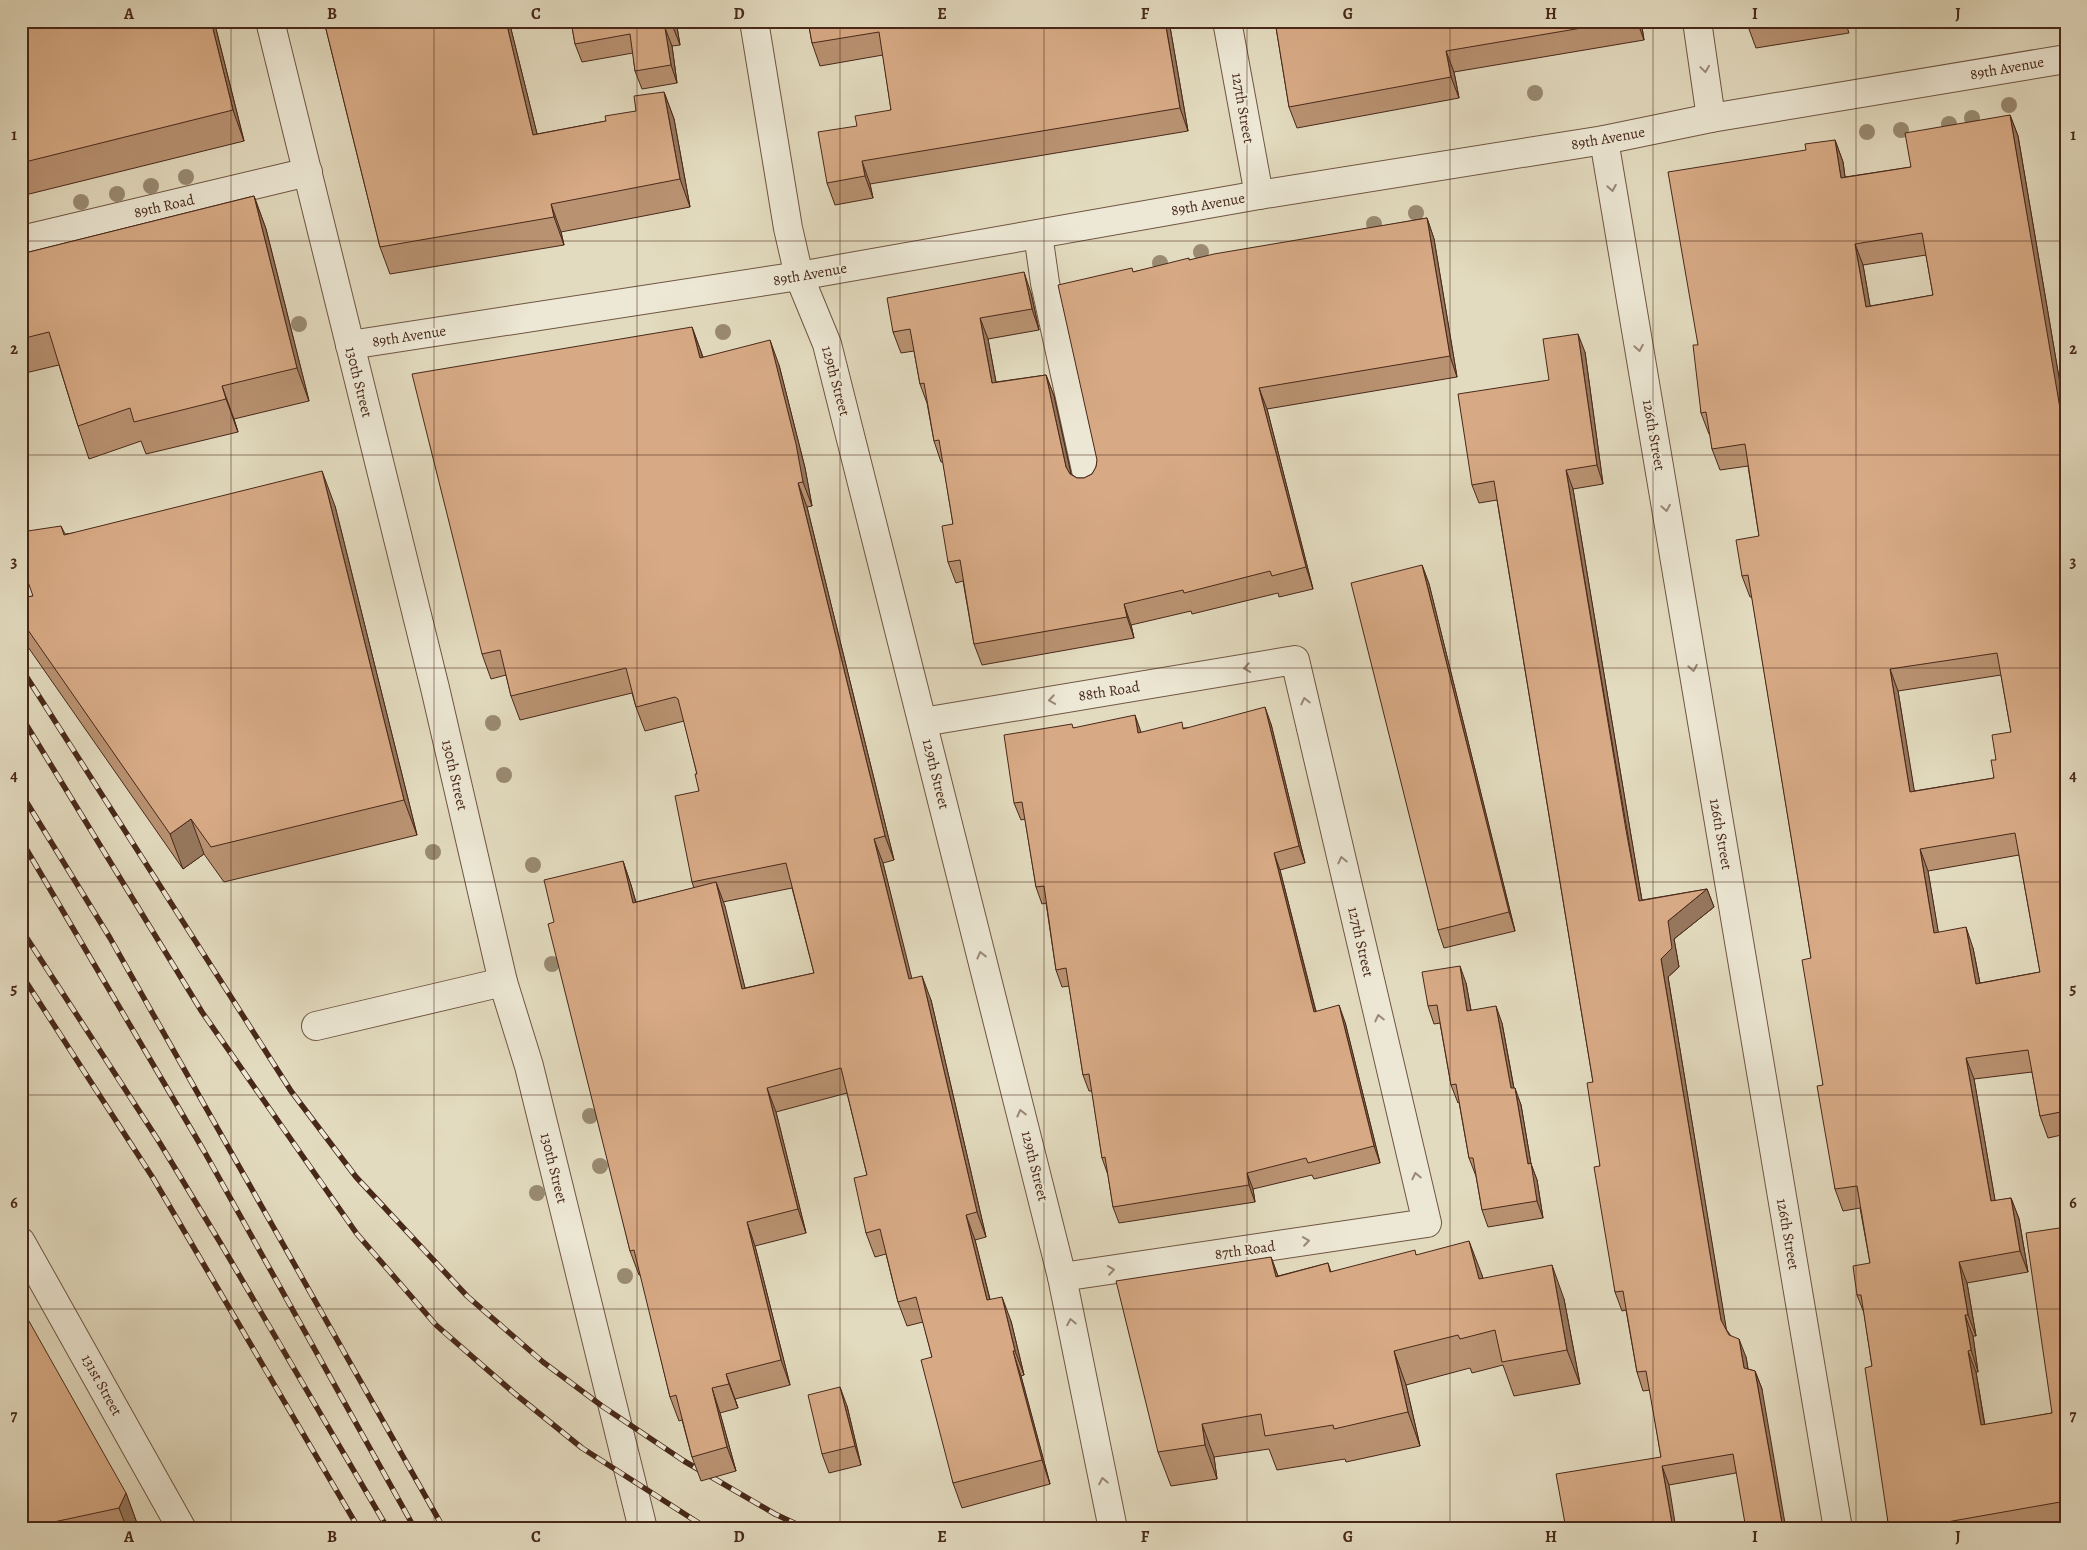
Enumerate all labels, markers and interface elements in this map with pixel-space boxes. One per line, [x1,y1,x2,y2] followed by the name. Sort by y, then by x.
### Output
[123,3,135,25] text: A
[327,3,337,25] text: B
[531,3,541,25] text: C
[733,3,745,25] text: D
[937,3,947,25] text: E
[1141,3,1150,25] text: F
[1343,3,1353,25] text: G
[1545,3,1557,25] text: H
[1752,3,1758,25] text: I
[1955,3,1961,25] text: J
[1968,52,2046,84] street label: 89th Avenue
[1699,66,1710,74] one-way arrow
[1227,71,1259,145] street label: 127th Street
[1569,122,1647,154] street label: 89th Avenue
[11,124,17,146] text: 1
[2070,124,2076,146] text: 1
[1607,183,1617,192] one-way arrow
[1169,188,1247,220] street label: 89th Avenue
[132,189,197,223] street label: 89th Road
[771,258,849,290] street label: 89th Avenue
[371,320,448,352] street label: 89th Avenue
[10,338,18,360] text: 2
[2069,338,2077,360] text: 2
[817,344,855,418] street label: 129th Street
[1634,344,1644,352] one-way arrow
[341,345,377,419] street label: 130th Street
[1638,398,1670,472] street label: 126th Street
[1661,504,1671,513] one-way arrow
[11,551,18,573] text: 3
[2070,551,2077,573] text: 3
[1243,662,1251,672] one-way arrow
[1688,664,1698,673] one-way arrow
[1077,676,1142,706] street label: 88th Road
[1048,695,1056,705] one-way arrow
[1300,697,1311,706] one-way arrow
[918,737,954,811] street label: 129th Street
[437,738,473,812] street label: 130th Street
[10,765,18,787] text: 4
[2069,765,2077,787] text: 4
[1705,797,1737,871] street label: 126th Street
[1337,855,1348,864] one-way arrow
[1343,905,1379,979] street label: 127th Street
[977,951,987,959] one-way arrow
[11,978,18,1000] text: 5
[2070,978,2077,1000] text: 5
[1374,1013,1385,1022] one-way arrow
[1016,1108,1027,1117] one-way arrow
[1017,1129,1053,1203] street label: 129th Street
[536,1131,572,1205] street label: 130th Street
[1411,1171,1422,1180] one-way arrow
[10,1192,18,1214] text: 6
[2069,1192,2077,1214] text: 6
[1772,1197,1804,1271] street label: 126th Street
[1214,1236,1277,1264] street label: 87th Road
[1302,1236,1310,1247] one-way arrow
[1107,1265,1115,1276] one-way arrow
[1067,1317,1077,1326] one-way arrow
[77,1351,127,1419] street label: 131st Street
[11,1405,18,1427] text: 7
[2070,1405,2077,1427] text: 7
[1098,1477,1109,1485] one-way arrow
[123,1526,135,1548] text: A
[327,1526,337,1548] text: B
[531,1526,541,1548] text: C
[733,1526,745,1548] text: D
[937,1526,947,1548] text: E
[1141,1526,1150,1548] text: F
[1343,1526,1353,1548] text: G
[1545,1526,1557,1548] text: H
[1752,1526,1758,1548] text: I
[1955,1526,1961,1548] text: J

